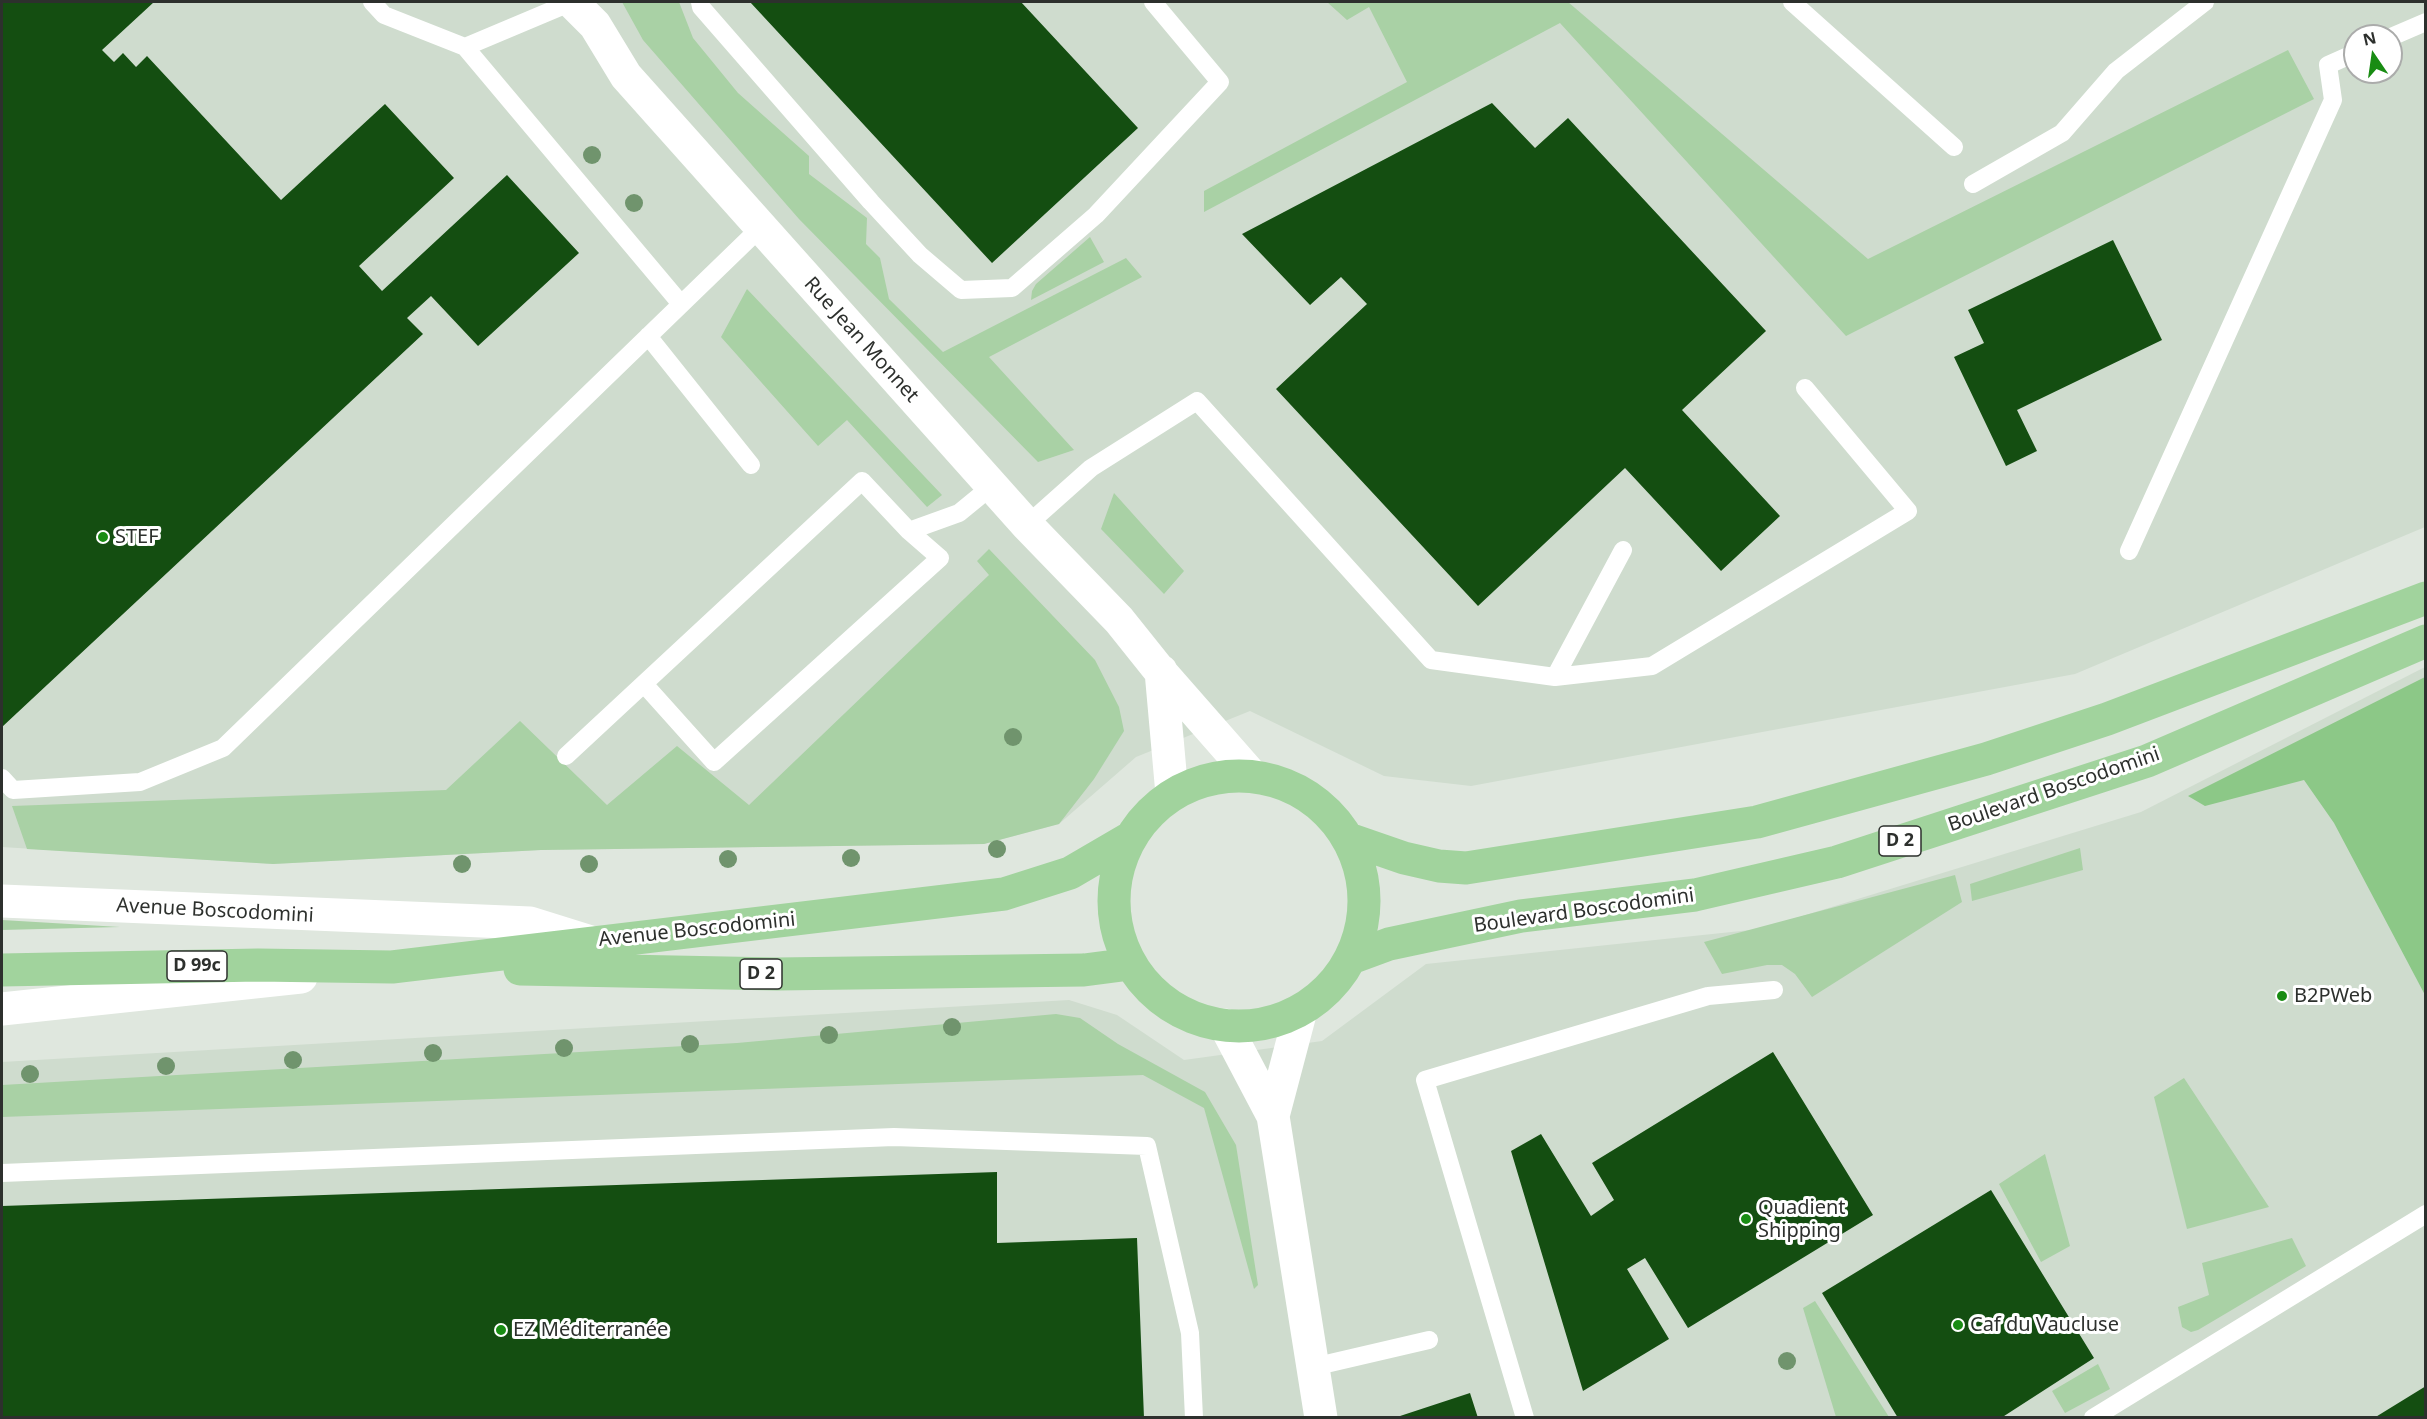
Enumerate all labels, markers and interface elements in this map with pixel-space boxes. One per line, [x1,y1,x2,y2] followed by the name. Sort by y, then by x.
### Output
[2343,24,2403,84] north arrow
[2361,26,2378,51] text: N
[798,272,924,408] street label: Rue Jean Monnet
[115,525,159,549] place label: STEF
[96,530,110,544] marker: STEF
[1945,742,2163,838] street label: Boulevard Boscodomini
[1879,826,1921,856] road number: D 2
[1472,884,1696,938] street label: Boulevard Boscodomini
[116,894,314,928] street label: Avenue Boscodomini
[597,908,797,952] street label: Avenue Boscodomini
[167,951,227,981] road number: D 99c
[740,959,782,989] road number: D 2
[2294,984,2372,1008] place label: B2PWeb
[2275,989,2289,1003] marker: B2PWeb
[1758,1196,1846,1243] place label: Quadient Shipping
[1739,1212,1753,1226] marker: Quadient Shipping
[1970,1313,2119,1337] place label: Caf du Vaucluse
[513,1318,668,1342] place label: EZ Méditerranée
[1951,1318,1965,1332] marker: Caf du Vaucluse
[494,1323,508,1337] marker: EZ Méditerranée

